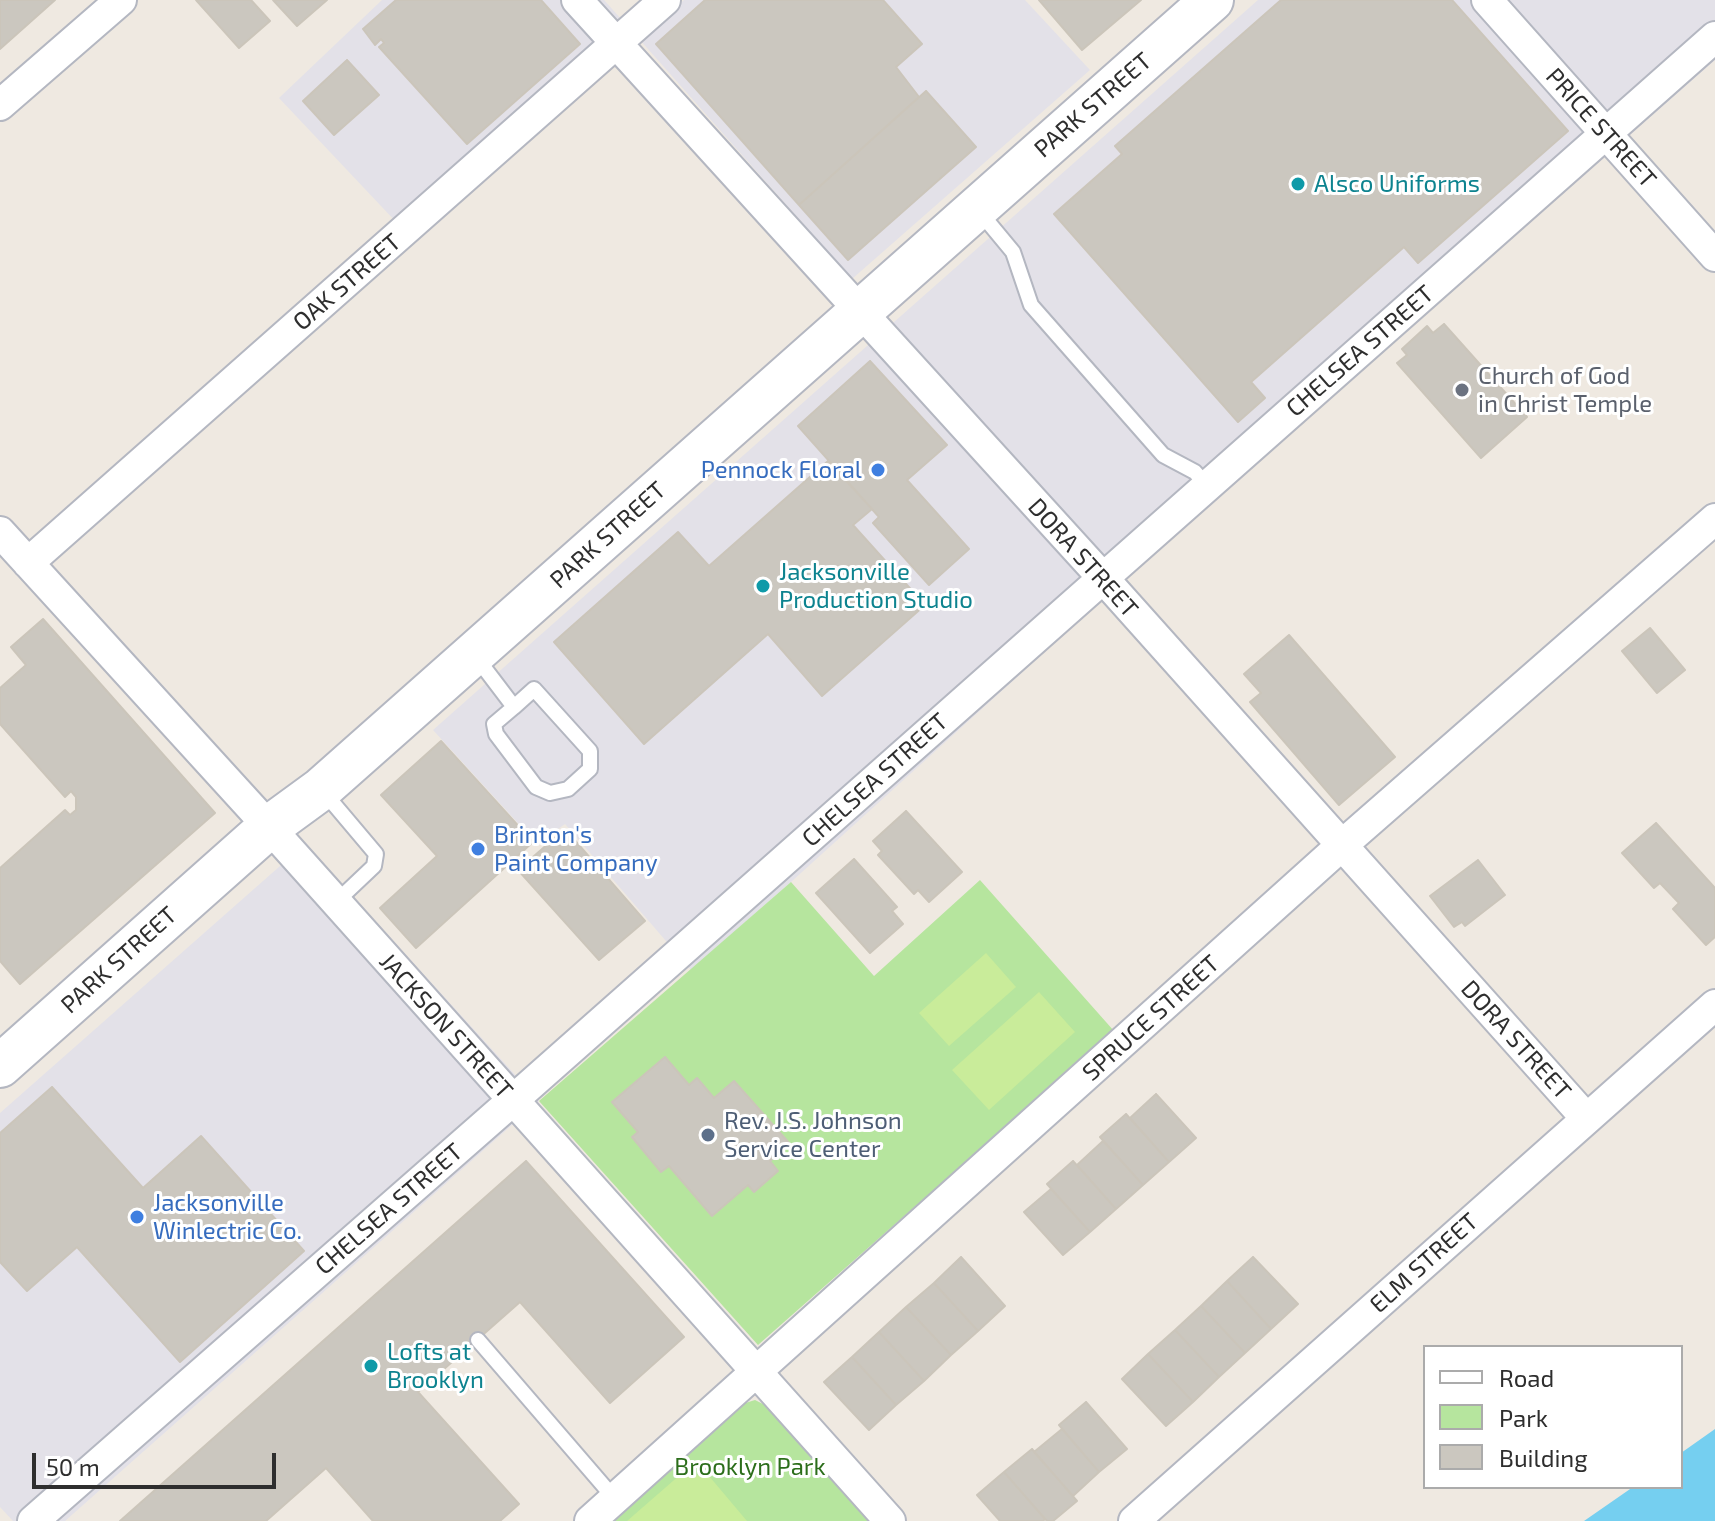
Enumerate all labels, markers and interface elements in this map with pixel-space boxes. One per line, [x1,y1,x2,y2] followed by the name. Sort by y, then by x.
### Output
[1029,46,1157,164] street label: PARK STREET
[1540,62,1662,194] street label: PRICE STREET
[1314,170,1480,198] place label: Alsco Uniforms
[1289,175,1307,193] marker: Alsco Uniforms
[287,227,407,337] street label: OAK STREET
[1280,279,1440,423] street label: CHELSEA STREET
[1478,362,1652,418] place label: Church of God in Christ Temple
[1453,381,1471,399] marker: Church of God in Christ Temple
[701,456,862,484] place label: Pennock Floral
[869,461,887,479] marker: Pennock Floral
[544,476,672,594] street label: PARK STREET
[1022,493,1144,623] street label: DORA STREET
[779,558,973,614] place label: Jacksonville Production Studio
[754,577,772,595] marker: Jacksonville Production Studio
[796,707,954,853] street label: CHELSEA STREET
[494,821,658,877] place label: Brinton's Paint Company
[469,840,487,858] marker: Brinton's Paint Company
[55,901,183,1019] street label: PARK STREET
[373,947,519,1105] street label: JACKSON STREET
[1077,949,1225,1087] street label: SPRUCE STREET
[1455,975,1577,1105] street label: DORA STREET
[724,1107,902,1163] place label: Rev. J.S. Johnson Service Center
[699,1126,717,1144] marker: Rev. J.S. Johnson Service Center
[309,1137,469,1281] street label: CHELSEA STREET
[153,1189,302,1245] place label: Jacksonville Winlectric Co.
[1364,1207,1484,1319] street label: ELM STREET
[128,1208,146,1226] marker: Jacksonville Winlectric Co.
[387,1338,484,1394] place label: Lofts at Brooklyn
[1423,1345,1683,1489] legend
[362,1357,380,1375] marker: Lofts at Brooklyn
[1499,1363,1554,1392] text: Road
[1499,1403,1548,1432] text: Park
[36,1437,280,1487] scale bar
[1499,1443,1588,1472] text: Building
[46,1452,100,1481] text: 50 m
[674,1453,826,1481] park label: Brooklyn Park

